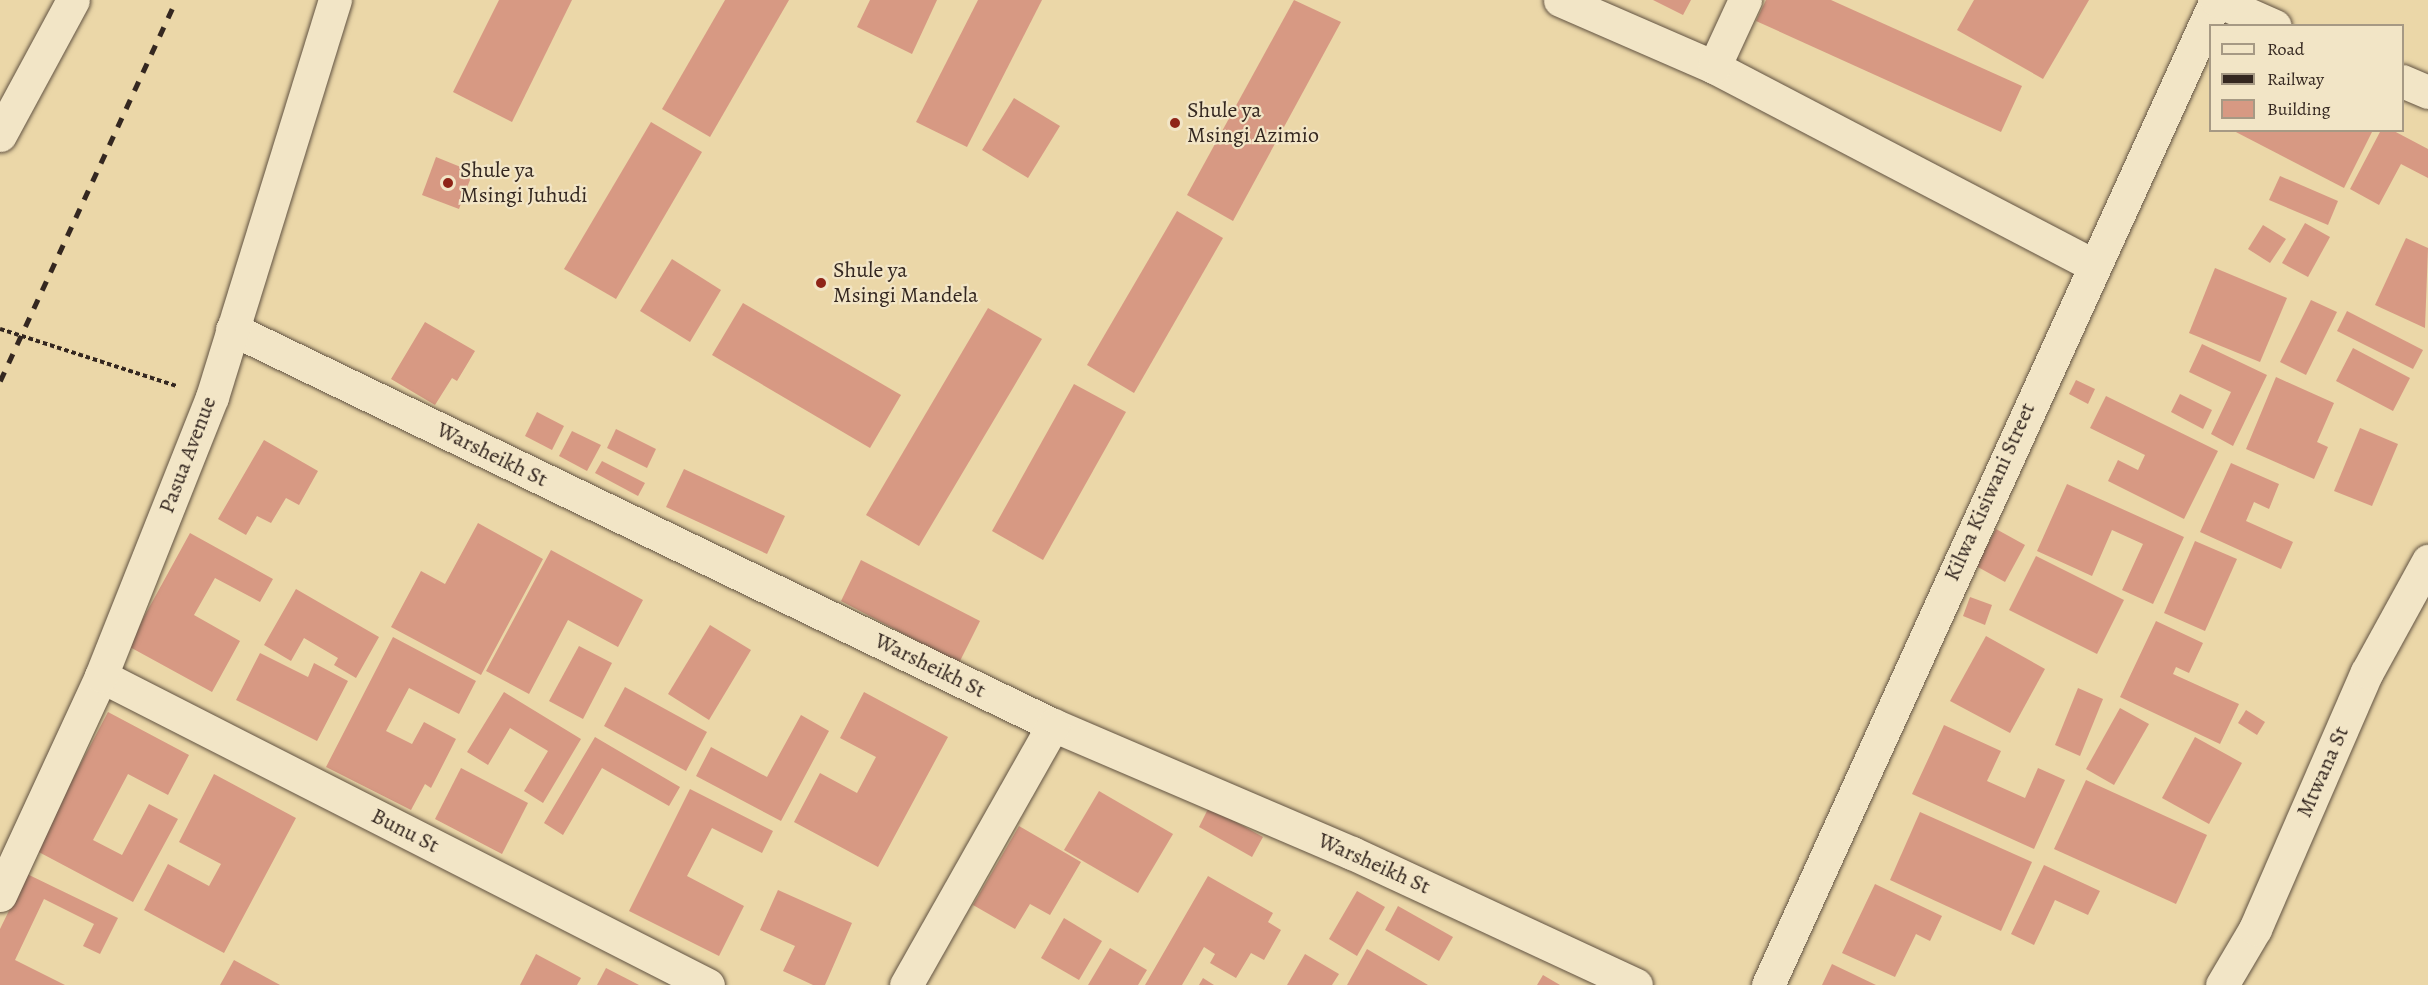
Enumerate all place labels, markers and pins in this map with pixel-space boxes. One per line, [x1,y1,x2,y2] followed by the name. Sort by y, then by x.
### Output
[1187,97,1319,148] place label: Shule ya Msingi Azimio
[1168,116,1182,130] marker: Shule ya Msingi Azimio
[460,157,587,208] place label: Shule ya Msingi Juhudi
[441,176,455,190] marker: Shule ya Msingi Juhudi
[833,257,978,308] place label: Shule ya Msingi Mandela
[814,276,828,290] marker: Shule ya Msingi Mandela

